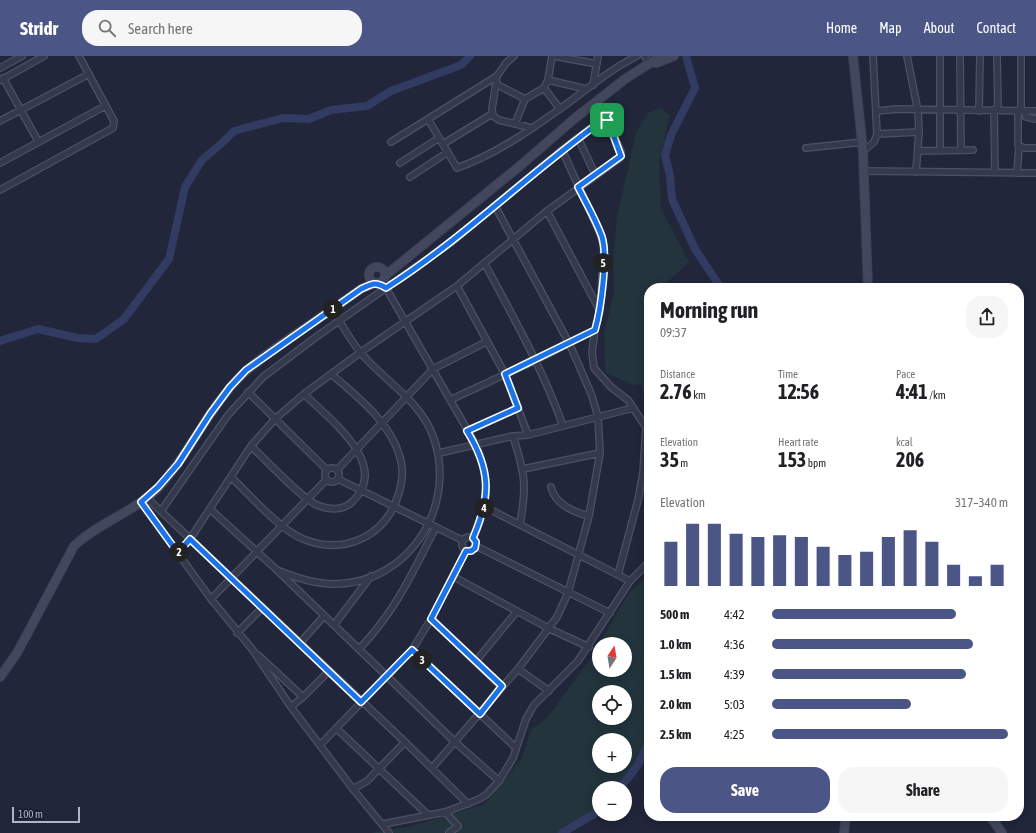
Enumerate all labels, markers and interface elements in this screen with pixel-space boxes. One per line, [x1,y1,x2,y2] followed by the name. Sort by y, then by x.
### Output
[82,10,362,46] search box
[20,17,58,39] text: Stridr
[96,17,118,39] icon: search
[128,20,193,37] text: Search here
[826,20,857,36] text: Home
[879,20,902,36] text: Map
[924,20,955,36] text: About
[977,20,1016,36] text: Contact
[590,103,624,137] pin
[596,109,618,131] icon: arrive
[593,253,613,273] pin: 5
[600,257,606,269] text: 5
[966,296,1008,338] button: share
[660,297,758,323] text: Morning run
[323,299,343,319] pin: 1
[330,303,336,315] text: 1
[660,325,687,340] text: 09:37
[660,368,695,380] text: Distance
[778,368,798,380] text: Time
[896,368,915,380] text: Pace
[660,380,692,403] text: 2.76
[778,380,819,403] text: 12:56
[896,380,928,403] text: 4:41
[692,389,706,401] text: km
[928,389,946,401] text: /km
[660,436,698,448] text: Elevation
[778,436,819,448] text: Heart rate
[896,436,913,448] text: kcal
[660,448,679,471] text: 35
[778,448,806,471] text: 153
[896,448,924,471] text: 206
[679,457,688,469] text: m
[806,457,826,469] text: bpm
[660,495,705,510] text: Elevation
[955,495,1008,510] text: 317–340 m
[474,498,494,518] pin: 4
[481,502,487,514] text: 4
[169,542,189,562] pin: 2
[176,546,182,558] text: 2
[660,607,689,622] text: 500 m
[724,607,745,622] text: 4:42
[592,637,632,677] north arrow
[592,637,632,821] map controls
[660,637,691,652] text: 1.0 km
[724,637,745,652] text: 4:36
[412,650,432,670] pin: 3
[419,654,425,666] text: 3
[660,667,691,682] text: 1.5 km
[724,667,745,682] text: 4:39
[592,685,632,725] button: locate
[660,697,691,712] text: 2.0 km
[724,697,745,712] text: 5:03
[660,727,691,742] text: 2.5 km
[724,727,745,742] text: 4:25
[592,733,632,773] button: +
[660,767,830,813] button: Save
[838,767,1008,813] button: Share
[592,781,632,821] button: −
[12,805,80,824] scale bar
[18,808,43,820] text: 100 m

